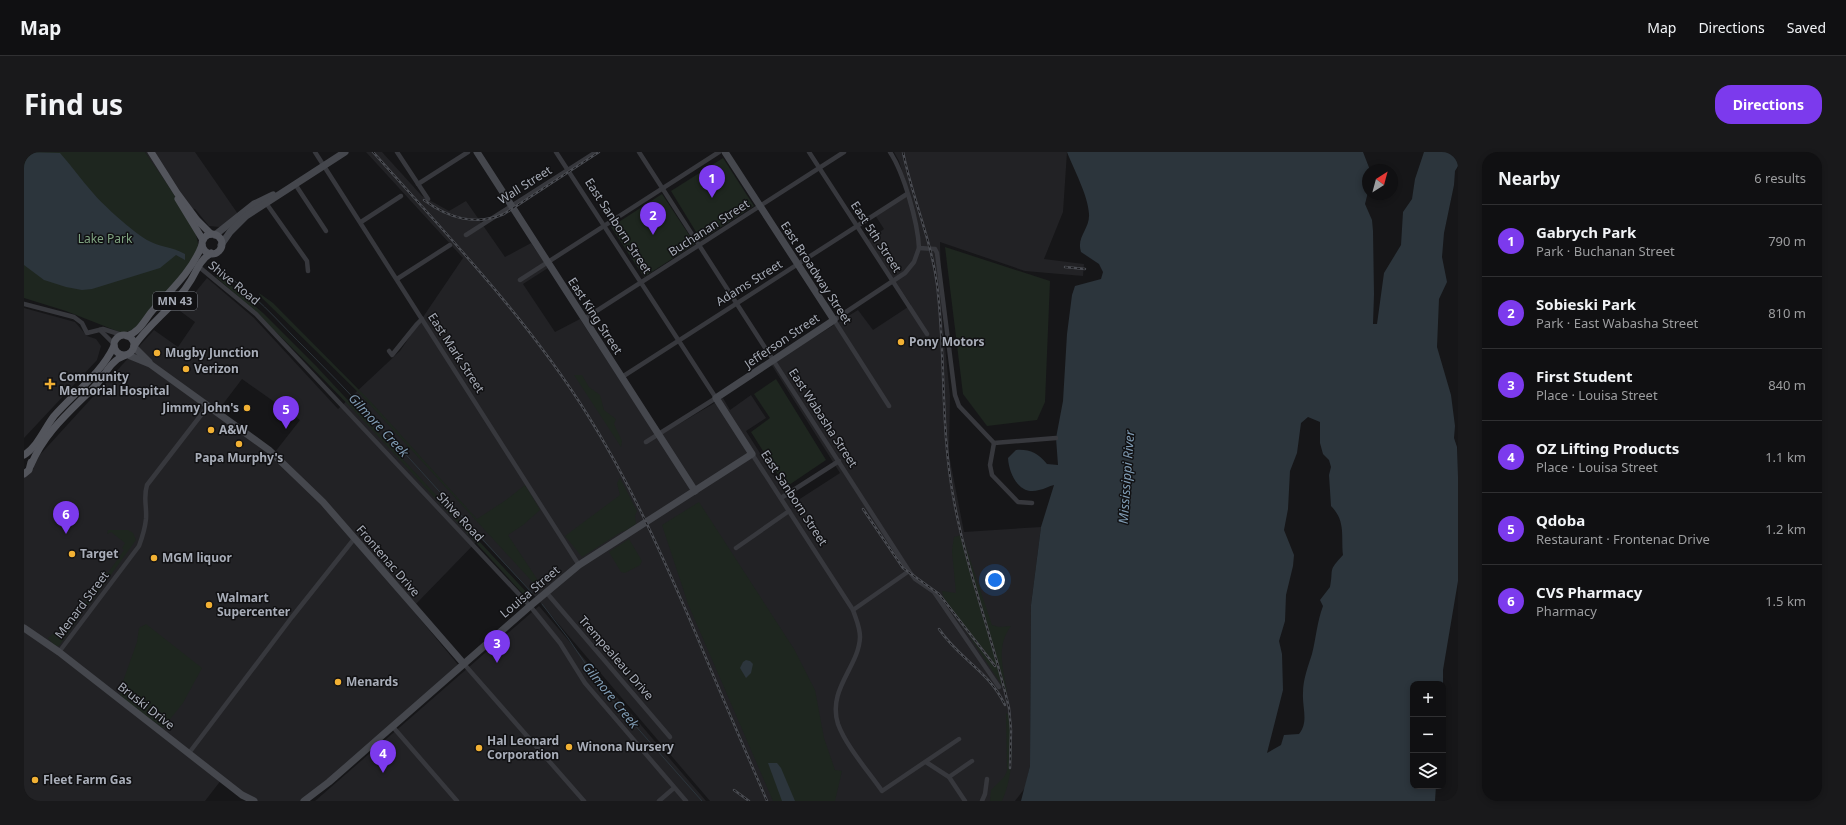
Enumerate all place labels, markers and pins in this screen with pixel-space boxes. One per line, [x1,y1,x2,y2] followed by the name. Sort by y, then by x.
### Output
[699,165,725,198] pin: 1
[640,202,666,235] pin: 2
[909,333,985,350] place label: Pony Motors
[896,337,906,347] marker: Pony Motors
[165,344,259,361] place label: Mugby Junction
[152,348,162,358] marker: Mugby Junction
[194,360,239,377] place label: Verizon
[181,364,191,374] marker: Verizon
[59,368,169,399] place label: Community Memorial Hospital
[44,378,56,390] marker: Community Memorial Hospital
[273,396,299,429] pin: 5
[161,399,239,416] place label: Jimmy John's
[242,403,252,413] marker: Jimmy John's
[219,421,248,438] place label: A&W
[206,425,216,435] marker: A&W
[234,439,244,449] marker: Papa Murphy's
[195,449,283,466] place label: Papa Murphy's
[53,501,79,534] pin: 6
[80,545,118,562] place label: Target
[67,549,77,559] marker: Target
[162,549,232,566] place label: MGM liquor
[149,553,159,563] marker: MGM liquor
[217,589,291,620] place label: Walmart Supercenter
[204,600,214,610] marker: Walmart Supercenter
[484,630,510,663] pin: 3
[346,673,398,690] place label: Menards
[333,677,343,687] marker: Menards
[487,732,559,763] place label: Hal Leonard Corporation
[577,738,674,755] place label: Winona Nursery
[370,740,396,773] pin: 4
[564,742,574,752] marker: Winona Nursery
[474,743,484,753] marker: Hal Leonard Corporation
[43,771,132,788] place label: Fleet Farm Gas
[30,775,40,785] marker: Fleet Farm Gas

